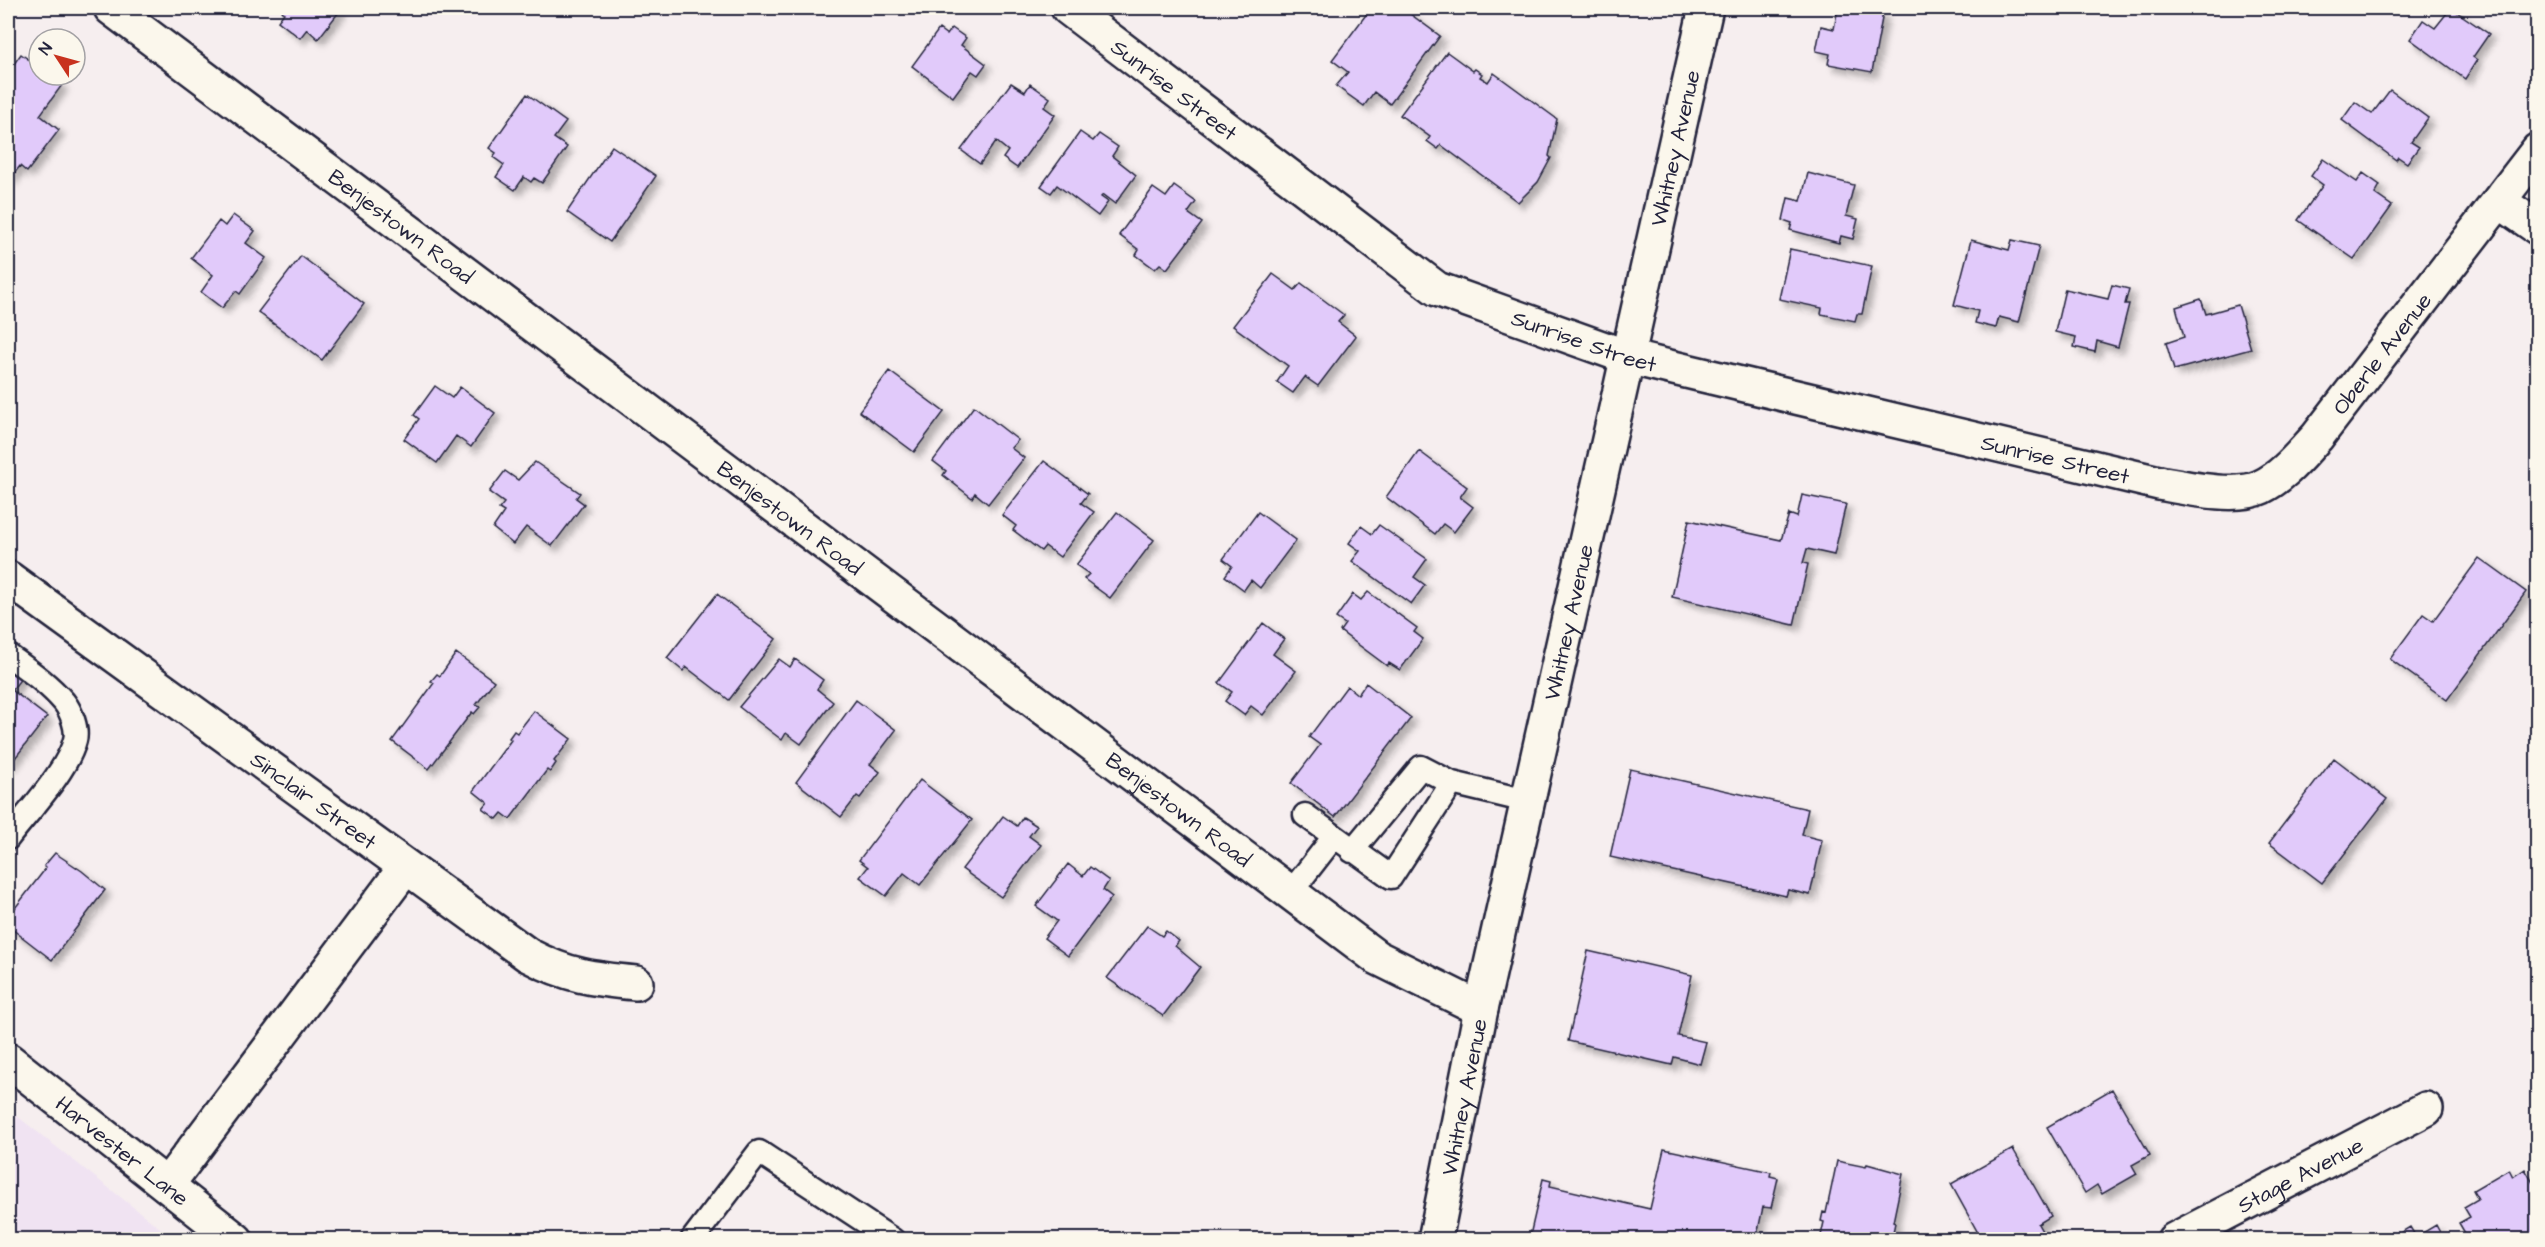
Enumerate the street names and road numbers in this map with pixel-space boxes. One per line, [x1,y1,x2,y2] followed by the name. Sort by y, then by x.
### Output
[1104,32,1243,149] street label: Sunrise Street
[1643,67,1709,229] street label: Whitney Avenue
[321,162,480,292] street label: Benjestown Road
[2326,286,2440,422] street label: Oberle Avenue
[1507,303,1660,381] street label: Sunrise Street
[1978,427,2133,493] street label: Sunrise Street
[710,454,868,584] street label: Benjestown Road
[1537,541,1602,704] street label: Whitney Avenue
[244,745,383,858] street label: Sinclair Street
[1099,745,1257,875] street label: Benjestown Road
[1434,1016,1496,1178] street label: Whitney Avenue
[48,1089,195,1214] street label: Harvester Lane
[2232,1130,2369,1221] street label: Stage Avenue

